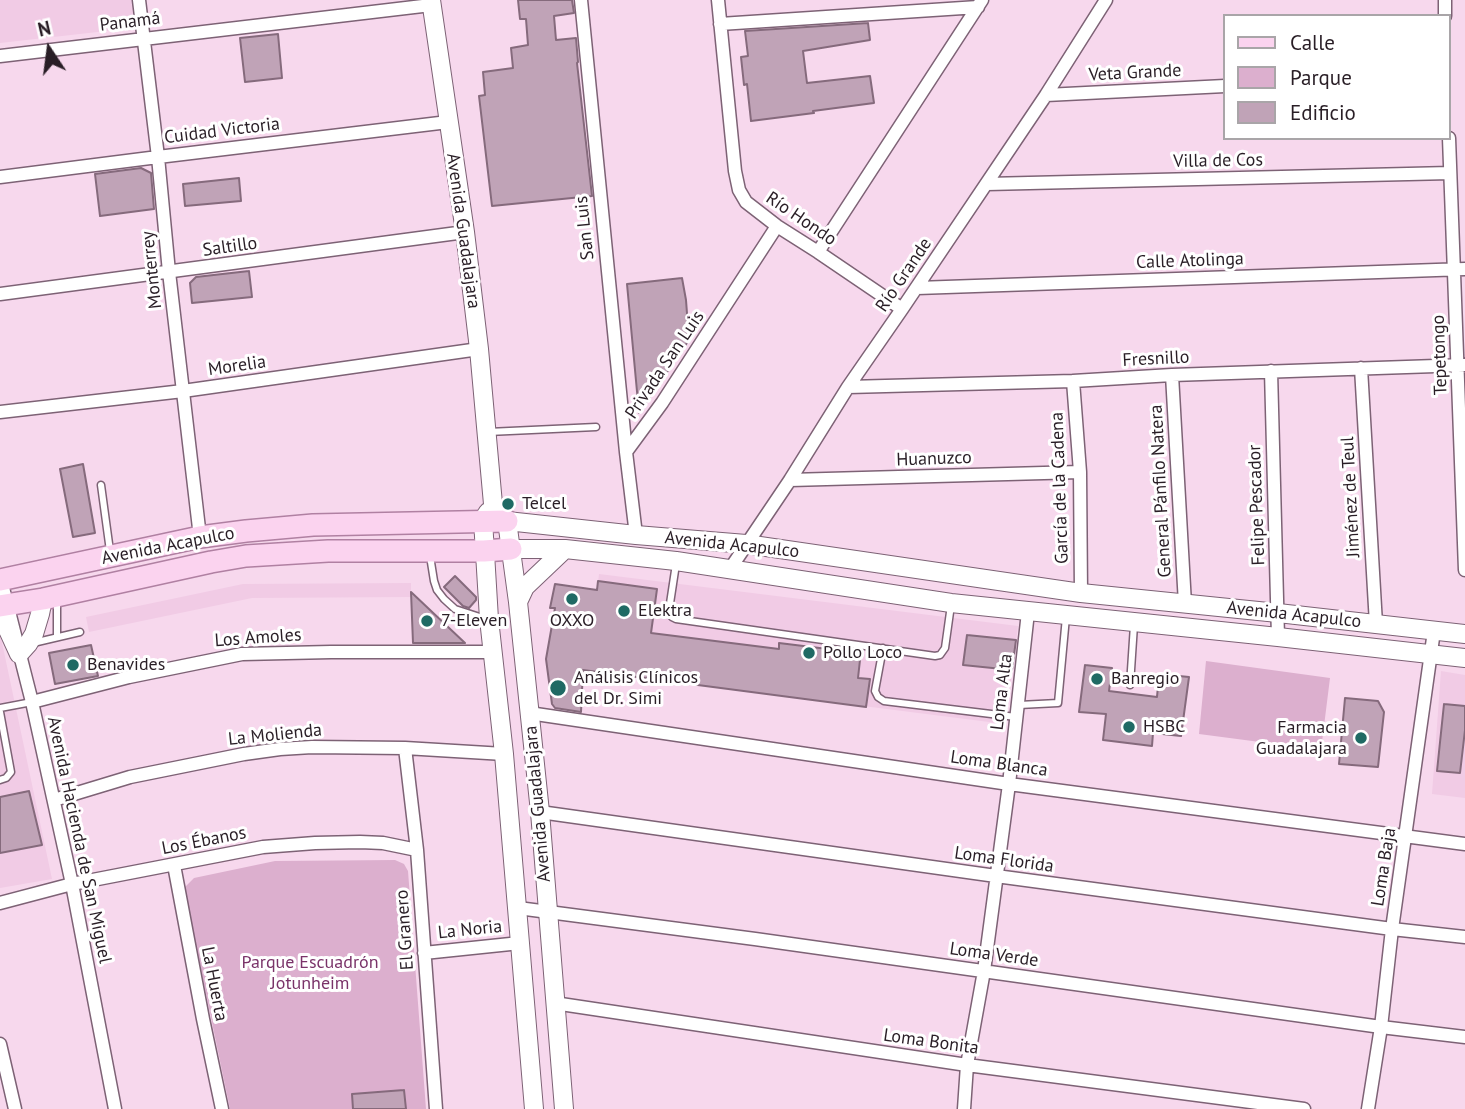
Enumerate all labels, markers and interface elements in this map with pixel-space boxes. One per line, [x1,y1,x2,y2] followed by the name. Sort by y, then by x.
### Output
[99,8,161,36] street label: Panamá
[14,14,84,84] north arrow
[1224,14,1451,140] legend
[35,15,53,42] text: N
[1290,29,1335,56] text: Calle
[1088,60,1182,86] street label: Veta Grande
[1290,64,1352,91] text: Parque
[1290,99,1356,126] text: Edificio
[163,113,281,149] street label: Cuidad Victoria
[1173,149,1263,173] street label: Villa de Cos
[441,152,485,310] street label: Avenida Guadalajara
[761,187,841,251] street label: Río Hondo
[571,195,599,261] street label: San Luis
[137,230,167,310] street label: Monterrey
[201,232,259,262] street label: Saltillo
[871,234,937,316] street label: Río Grande
[1136,248,1244,274] street label: Calle Atolinga
[621,307,709,423] street label: Privada San Luis
[1428,314,1452,396] street label: Tepetongo
[1122,346,1190,372] street label: Fresnillo
[207,351,267,381] street label: Morelia
[1146,404,1176,578] street label: General Pánfilo Natera
[1047,412,1073,564] street label: García de la Cadena
[1337,436,1365,558] street label: Jiménez de Teul
[1244,444,1270,566] street label: Felipe Pescador
[896,447,972,471] street label: Huanuzco
[522,493,566,515] place label: Telcel
[500,496,516,512] marker: Telcel
[100,523,236,569] street label: Avenida Acapulco
[664,527,800,563] street label: Avenida Acapulco
[564,591,580,607] marker: OXXO
[1226,597,1362,633] street label: Avenida Acapulco
[638,600,692,622] place label: Elektra
[616,603,632,619] marker: Elektra
[441,610,507,632] place label: 7-Eleven
[550,610,594,632] place label: OXXO
[419,613,435,629] marker: 7-Eleven
[214,624,302,652] street label: Los Amoles
[823,642,902,664] place label: Pollo Loco
[801,645,817,661] marker: Pollo Loco
[987,652,1017,732] street label: Loma Alta
[87,654,165,676] place label: Benavides
[65,657,81,673] marker: Benavides
[574,667,698,710] place label: Análisis Clínicos del Dr. Simi
[1111,668,1179,690] place label: Banregio
[1089,671,1105,687] marker: Banregio
[548,678,568,698] marker: Análisis Clínicos del Dr. Simi
[42,715,116,965] street label: Avenida Hacienda de San Miguel
[1143,716,1185,738] place label: HSBC
[1256,717,1347,760] place label: Farmacia Guadalajara
[227,719,323,751] street label: La Molienda
[1121,719,1137,735] marker: HSBC
[520,725,556,883] street label: Avenida Guadalajara
[1353,730,1369,746] marker: Farmacia Guadalajara
[949,746,1049,782] street label: Loma Blanca
[160,822,248,860] street label: Los Ébanos
[1367,826,1401,908] street label: Loma Baja
[953,842,1055,878] street label: Loma Florida
[391,889,419,971] street label: El Granero
[437,916,503,944] street label: La Noria
[948,938,1040,972] street label: Loma Verde
[196,945,232,1023] street label: La Huerta
[241,952,379,995] park label: Parque Escuadrón Jotunheim
[882,1025,980,1059] street label: Loma Bonita

